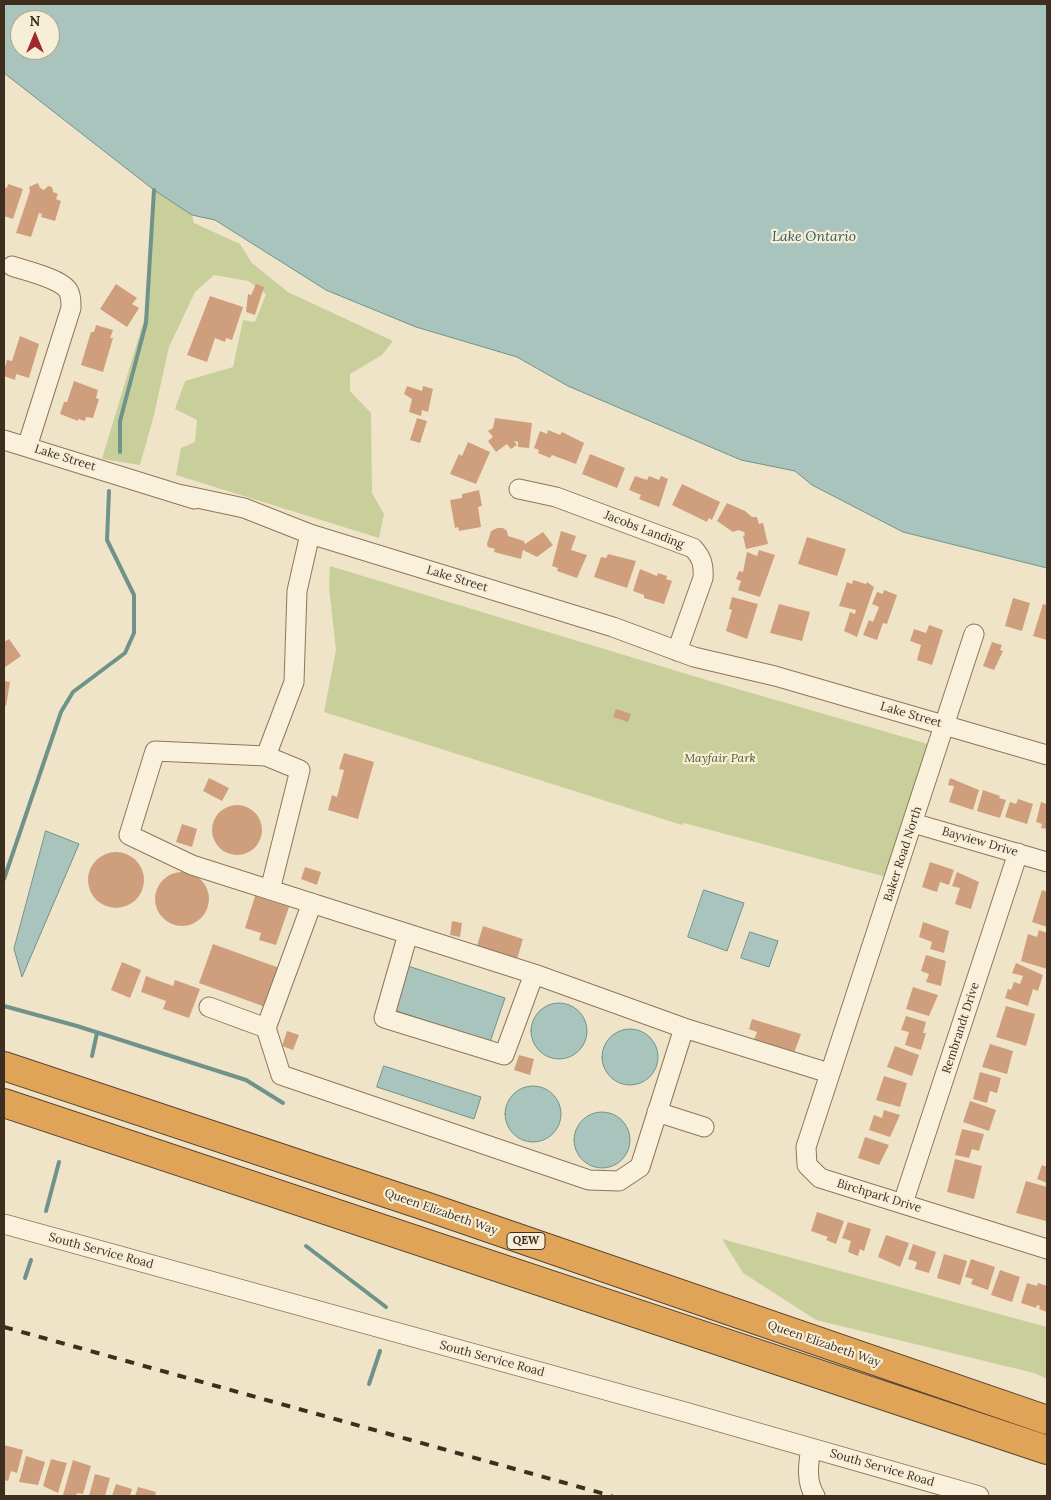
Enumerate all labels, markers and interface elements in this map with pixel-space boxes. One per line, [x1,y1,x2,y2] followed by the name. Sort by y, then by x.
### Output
[10,10,60,60] north arrow
[30,12,40,30] text: N
[772,229,856,245] water label: Lake Ontario
[33,442,97,474] street label: Lake Street
[602,508,686,552] street label: Jacobs Landing
[425,563,489,595] street label: Lake Street
[879,699,943,731] street label: Lake Street
[684,752,756,766] park label: Mayfair Park
[881,805,925,903] street label: Baker Road North
[940,824,1020,860] street label: Bayview Drive
[939,981,983,1075] street label: Rembrandt Drive
[835,1176,923,1216] street label: Birchpark Drive
[382,1186,500,1238] street label: Queen Elizabeth Way
[47,1230,155,1272] street label: South Service Road
[507,1232,545,1250] road number: QEW
[765,1318,883,1370] street label: Queen Elizabeth Way
[438,1338,546,1380] street label: South Service Road
[828,1446,936,1490] street label: South Service Road

